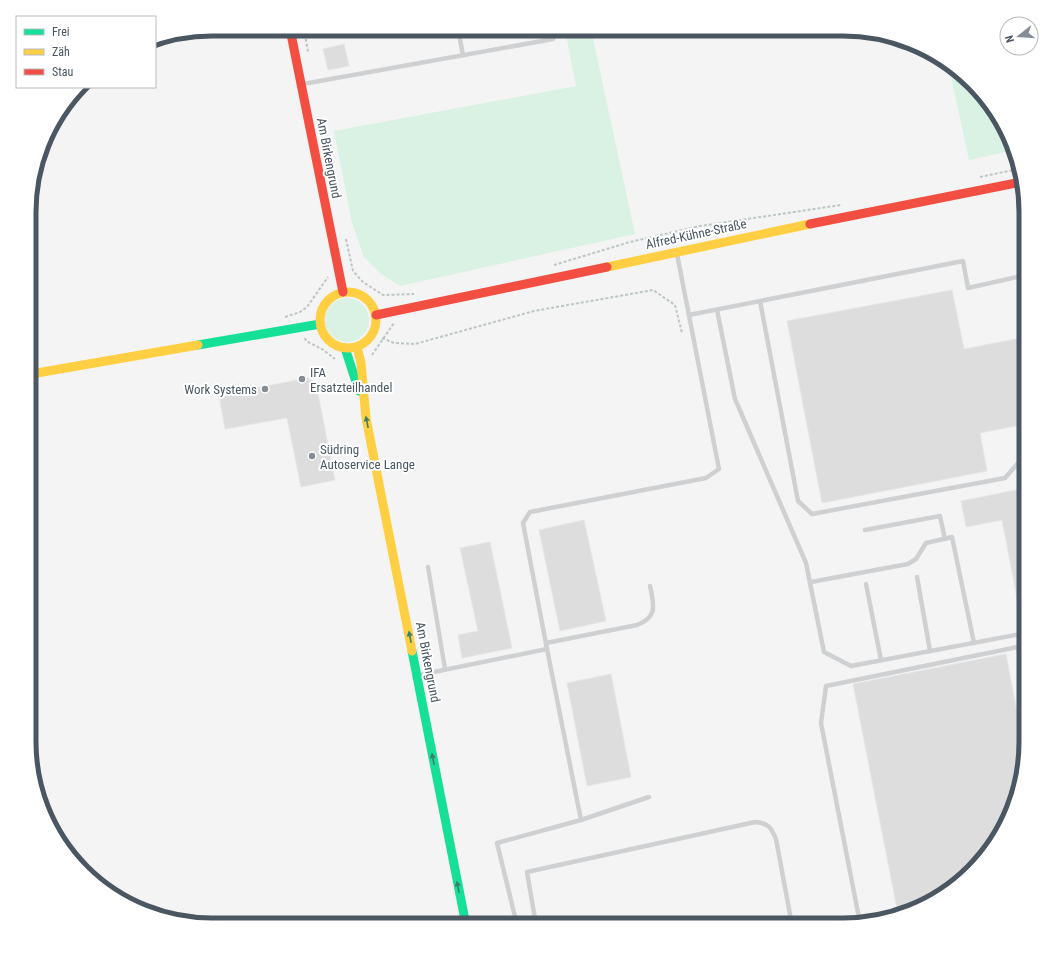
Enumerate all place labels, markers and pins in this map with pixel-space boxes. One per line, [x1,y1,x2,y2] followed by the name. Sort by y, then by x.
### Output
[310,365,392,395] place label: IFA Ersatzteilhandel
[297,374,307,384] marker: IFA Ersatzteilhandel
[184,382,257,397] place label: Work Systems
[260,384,270,394] marker: Work Systems
[320,442,415,472] place label: Südring Autoservice Lange
[307,451,317,461] marker: Südring Autoservice Lange

